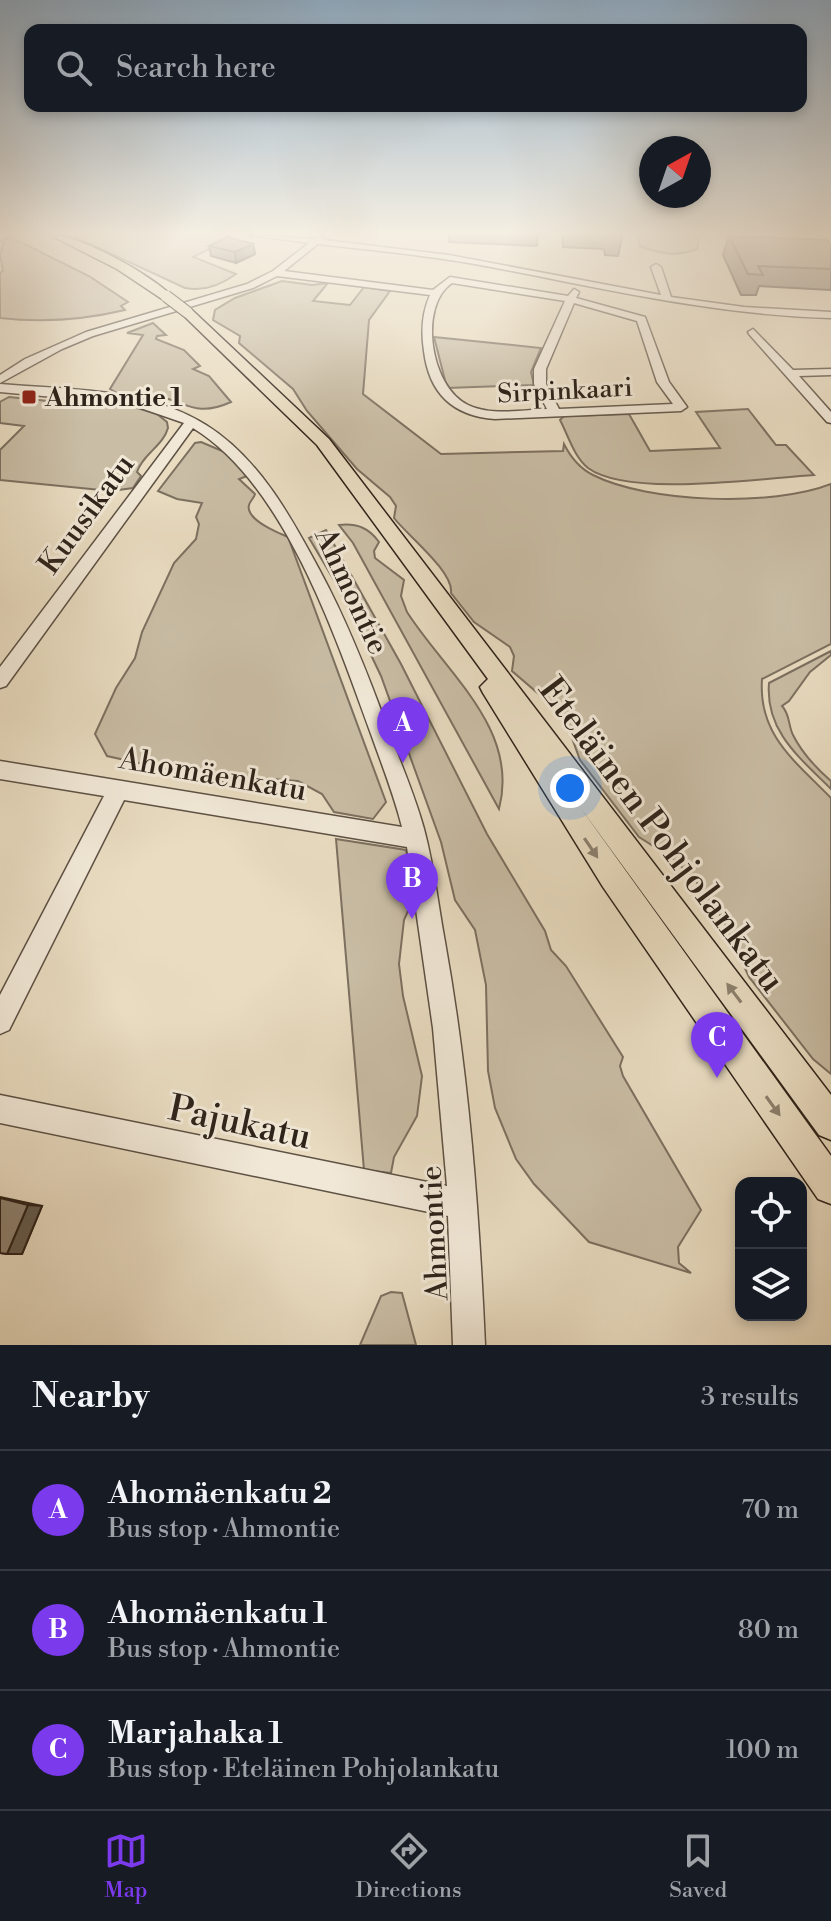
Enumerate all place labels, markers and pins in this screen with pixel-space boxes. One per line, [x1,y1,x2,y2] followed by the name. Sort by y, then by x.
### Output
[44,382,183,414] place label: Ahmontie 1
[20,388,38,406] marker: Ahmontie 1
[377,697,429,763] pin: A
[386,853,438,919] pin: B
[691,1012,743,1078] pin: C

